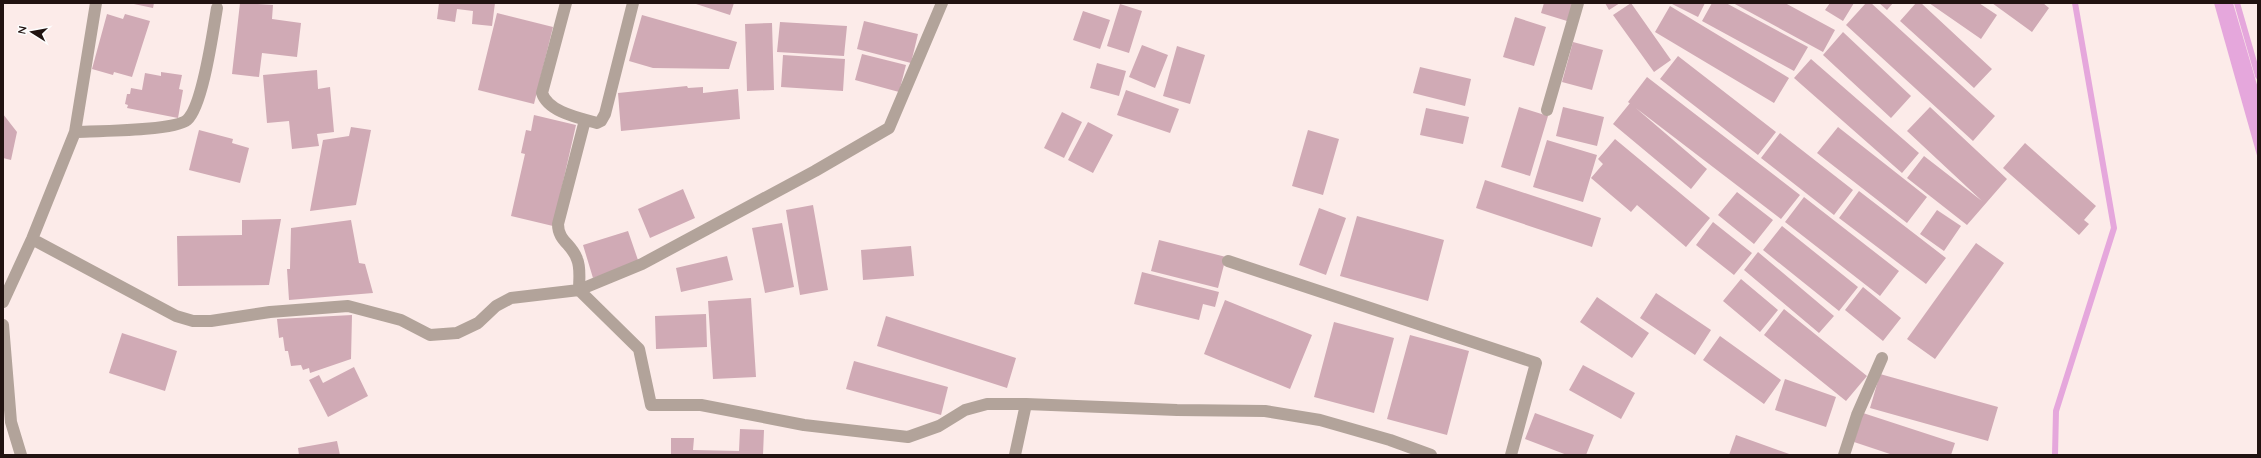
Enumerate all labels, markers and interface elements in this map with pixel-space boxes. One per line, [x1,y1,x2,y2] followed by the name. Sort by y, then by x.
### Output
[12,12,52,52] north arrow
[15,25,30,35] text: N

